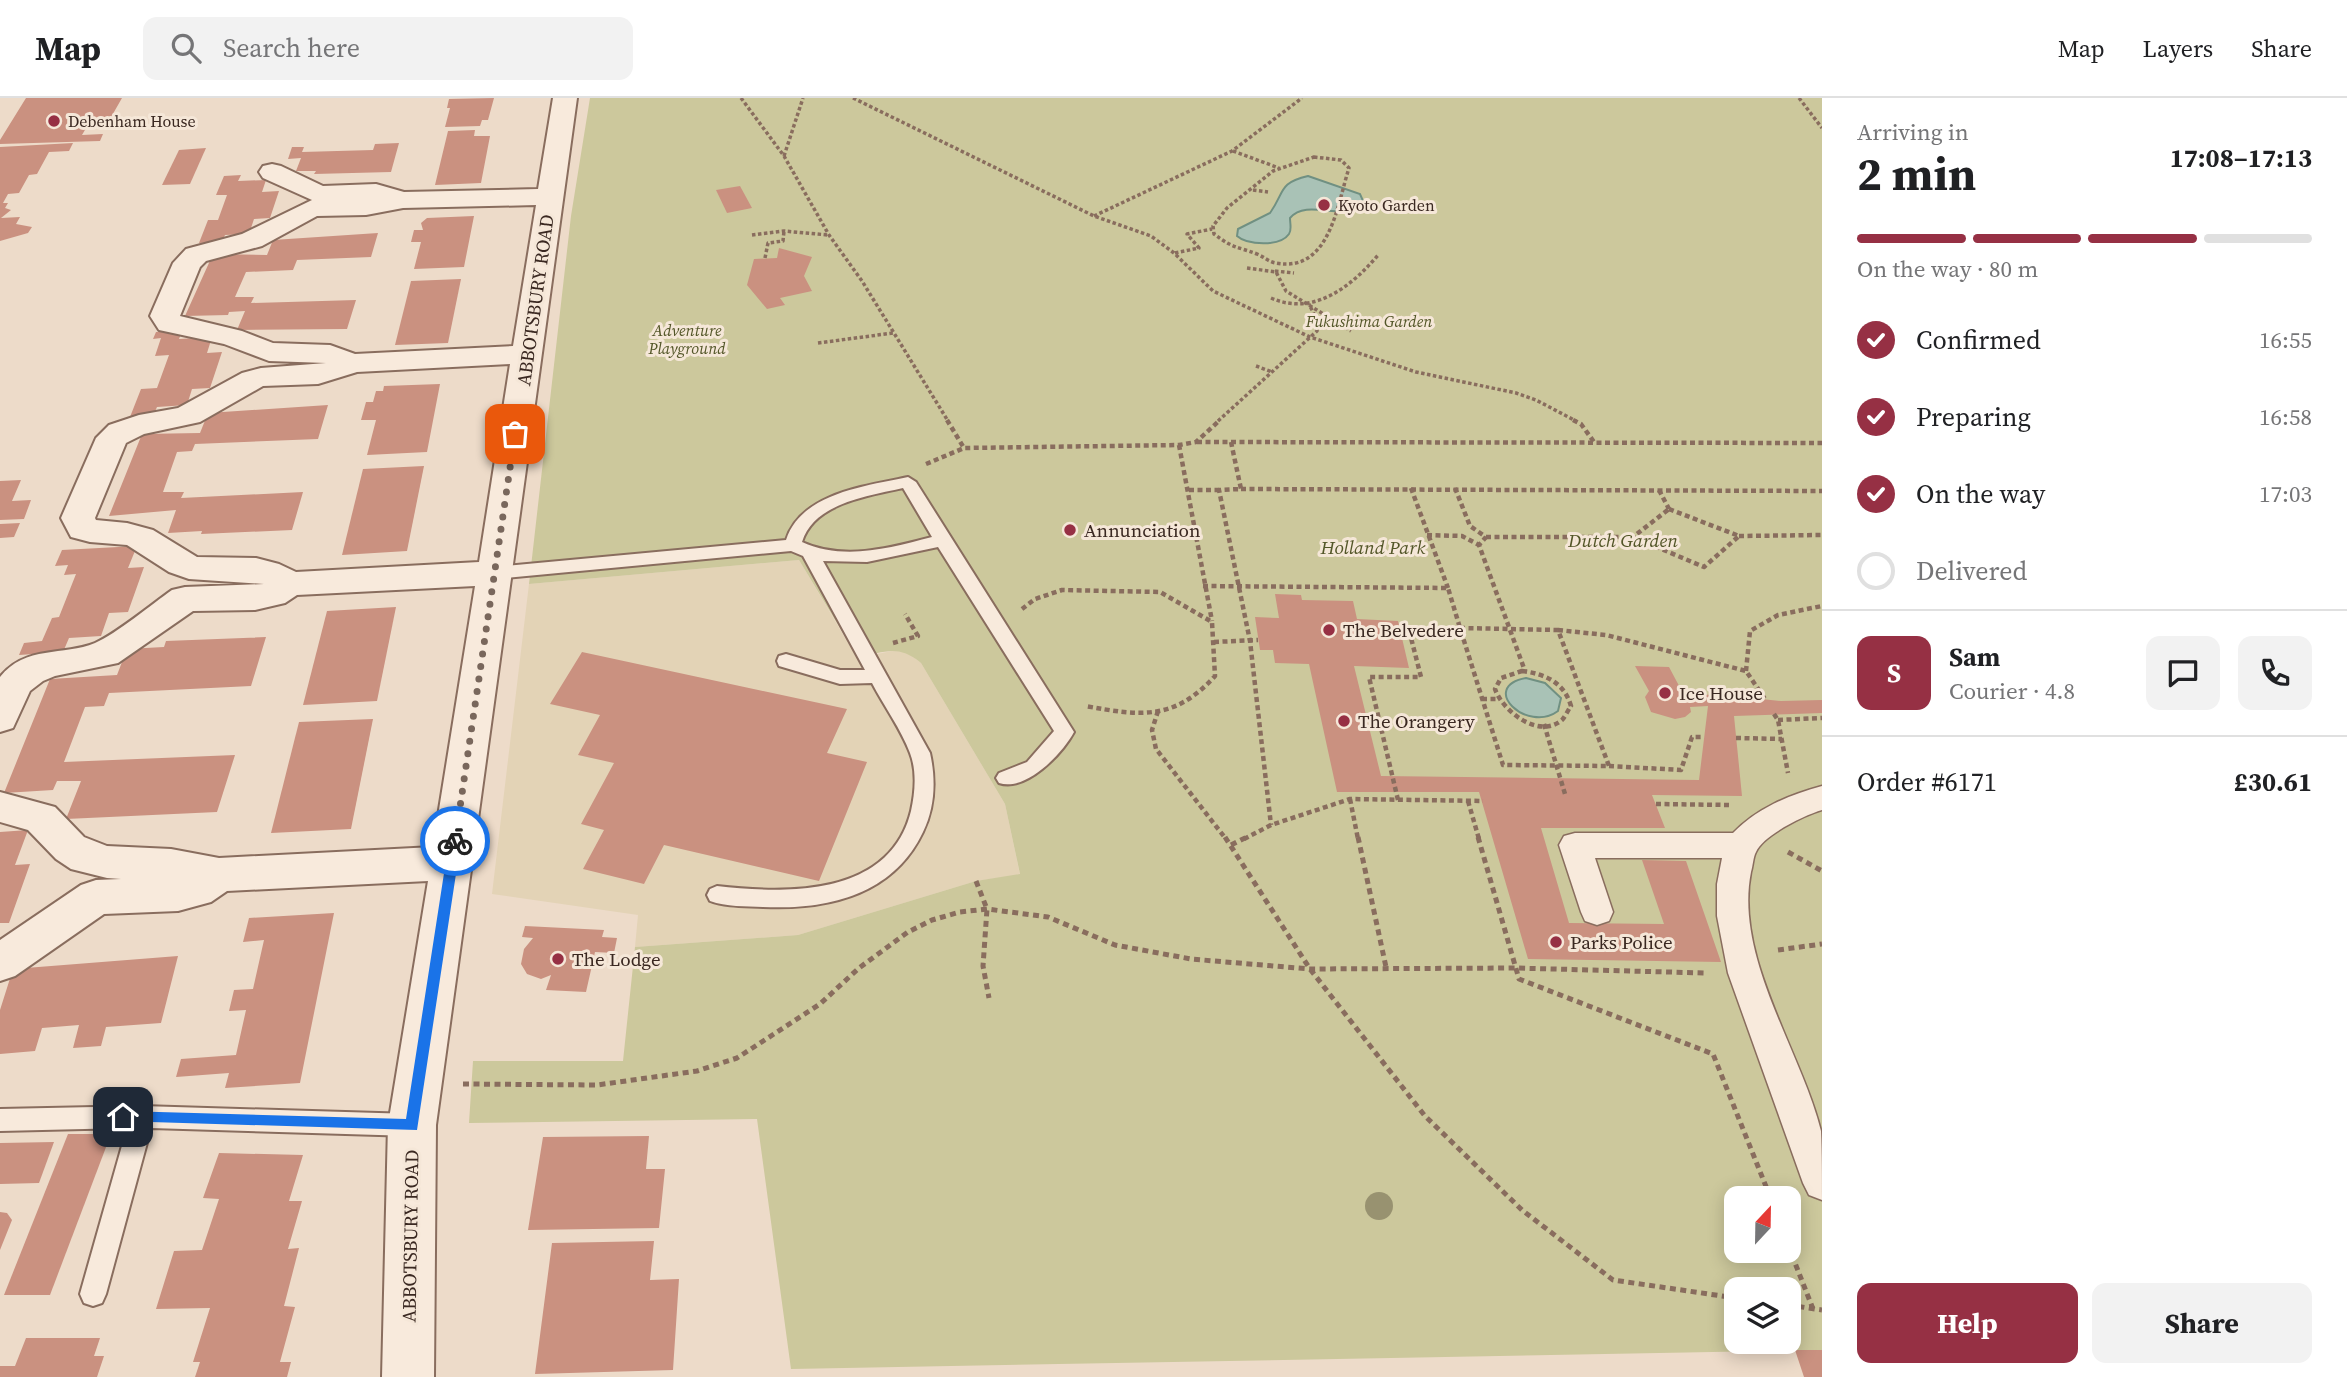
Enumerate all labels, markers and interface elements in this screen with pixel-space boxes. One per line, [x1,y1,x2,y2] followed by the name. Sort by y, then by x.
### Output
[143,17,633,80] search box
[35,26,101,71] text: Map
[167,29,205,67] icon: search
[223,30,360,66] text: Search here
[2058,32,2105,65] text: Map
[2143,32,2213,65] text: Layers
[2251,32,2312,65] text: Share
[68,110,196,132] place label: Debenham House
[46,113,62,129] marker: Debenham House
[1857,116,1969,148] text: Arriving in
[2170,140,2312,176] text: 17:08–17:13
[1857,142,1976,205] text: 2 min
[1338,194,1435,216] place label: Kyoto Garden
[1316,197,1332,213] marker: Kyoto Garden
[510,213,560,387] street label: ABBOTSBURY ROAD
[1857,253,2038,285] text: On the way · 80 m
[1305,310,1432,332] park label: Fukushima Garden
[647,319,726,359] park label: Adventure Playground
[1857,321,1895,359] icon: check
[1916,322,2041,358] text: Confirmed
[2259,324,2312,356] text: 16:55
[1857,398,1895,436] icon: check
[1916,399,2031,435] text: Preparing
[2259,401,2312,433] text: 16:58
[485,404,545,464] pin
[496,415,534,453] icon: bag
[1857,475,1895,513] icon: check
[1916,476,2045,512] text: On the way
[2259,478,2312,510] text: 17:03
[1084,517,1201,543] place label: Annunciation
[1062,522,1078,538] marker: Annunciation
[1567,527,1678,553] park label: Dutch Garden
[1320,534,1426,560] park label: Holland Park
[1916,553,2027,589] text: Delivered
[1343,617,1464,643] place label: The Belvedere
[1321,622,1337,638] marker: The Belvedere
[2146,636,2220,710] button: chat
[2238,636,2312,710] button: phone
[1949,639,2000,675] text: Sam
[1887,655,1901,691] text: S
[1949,675,2075,707] text: Courier · 4.8
[1679,680,1763,706] place label: Ice House
[1657,685,1673,701] marker: Ice House
[1358,708,1475,734] place label: The Orangery
[1336,713,1352,729] marker: The Orangery
[1857,764,1997,800] text: Order #6171
[2234,764,2312,800] text: £30.61
[420,806,490,876] courier
[436,822,474,860] icon: bike
[1570,929,1673,955] place label: Parks Police
[1548,934,1564,950] marker: Parks Police
[572,946,661,972] place label: The Lodge
[550,951,566,967] marker: The Lodge
[93,1087,153,1147] pin
[104,1098,142,1136] icon: home
[395,1149,425,1323] street label: ABBOTSBURY ROAD
[1724,1186,1801,1264] north arrow
[1724,1186,1801,1354] map controls
[1724,1277,1801,1354] button: layers
[1857,1283,2078,1363] button: Help
[2092,1283,2312,1363] button: Share

